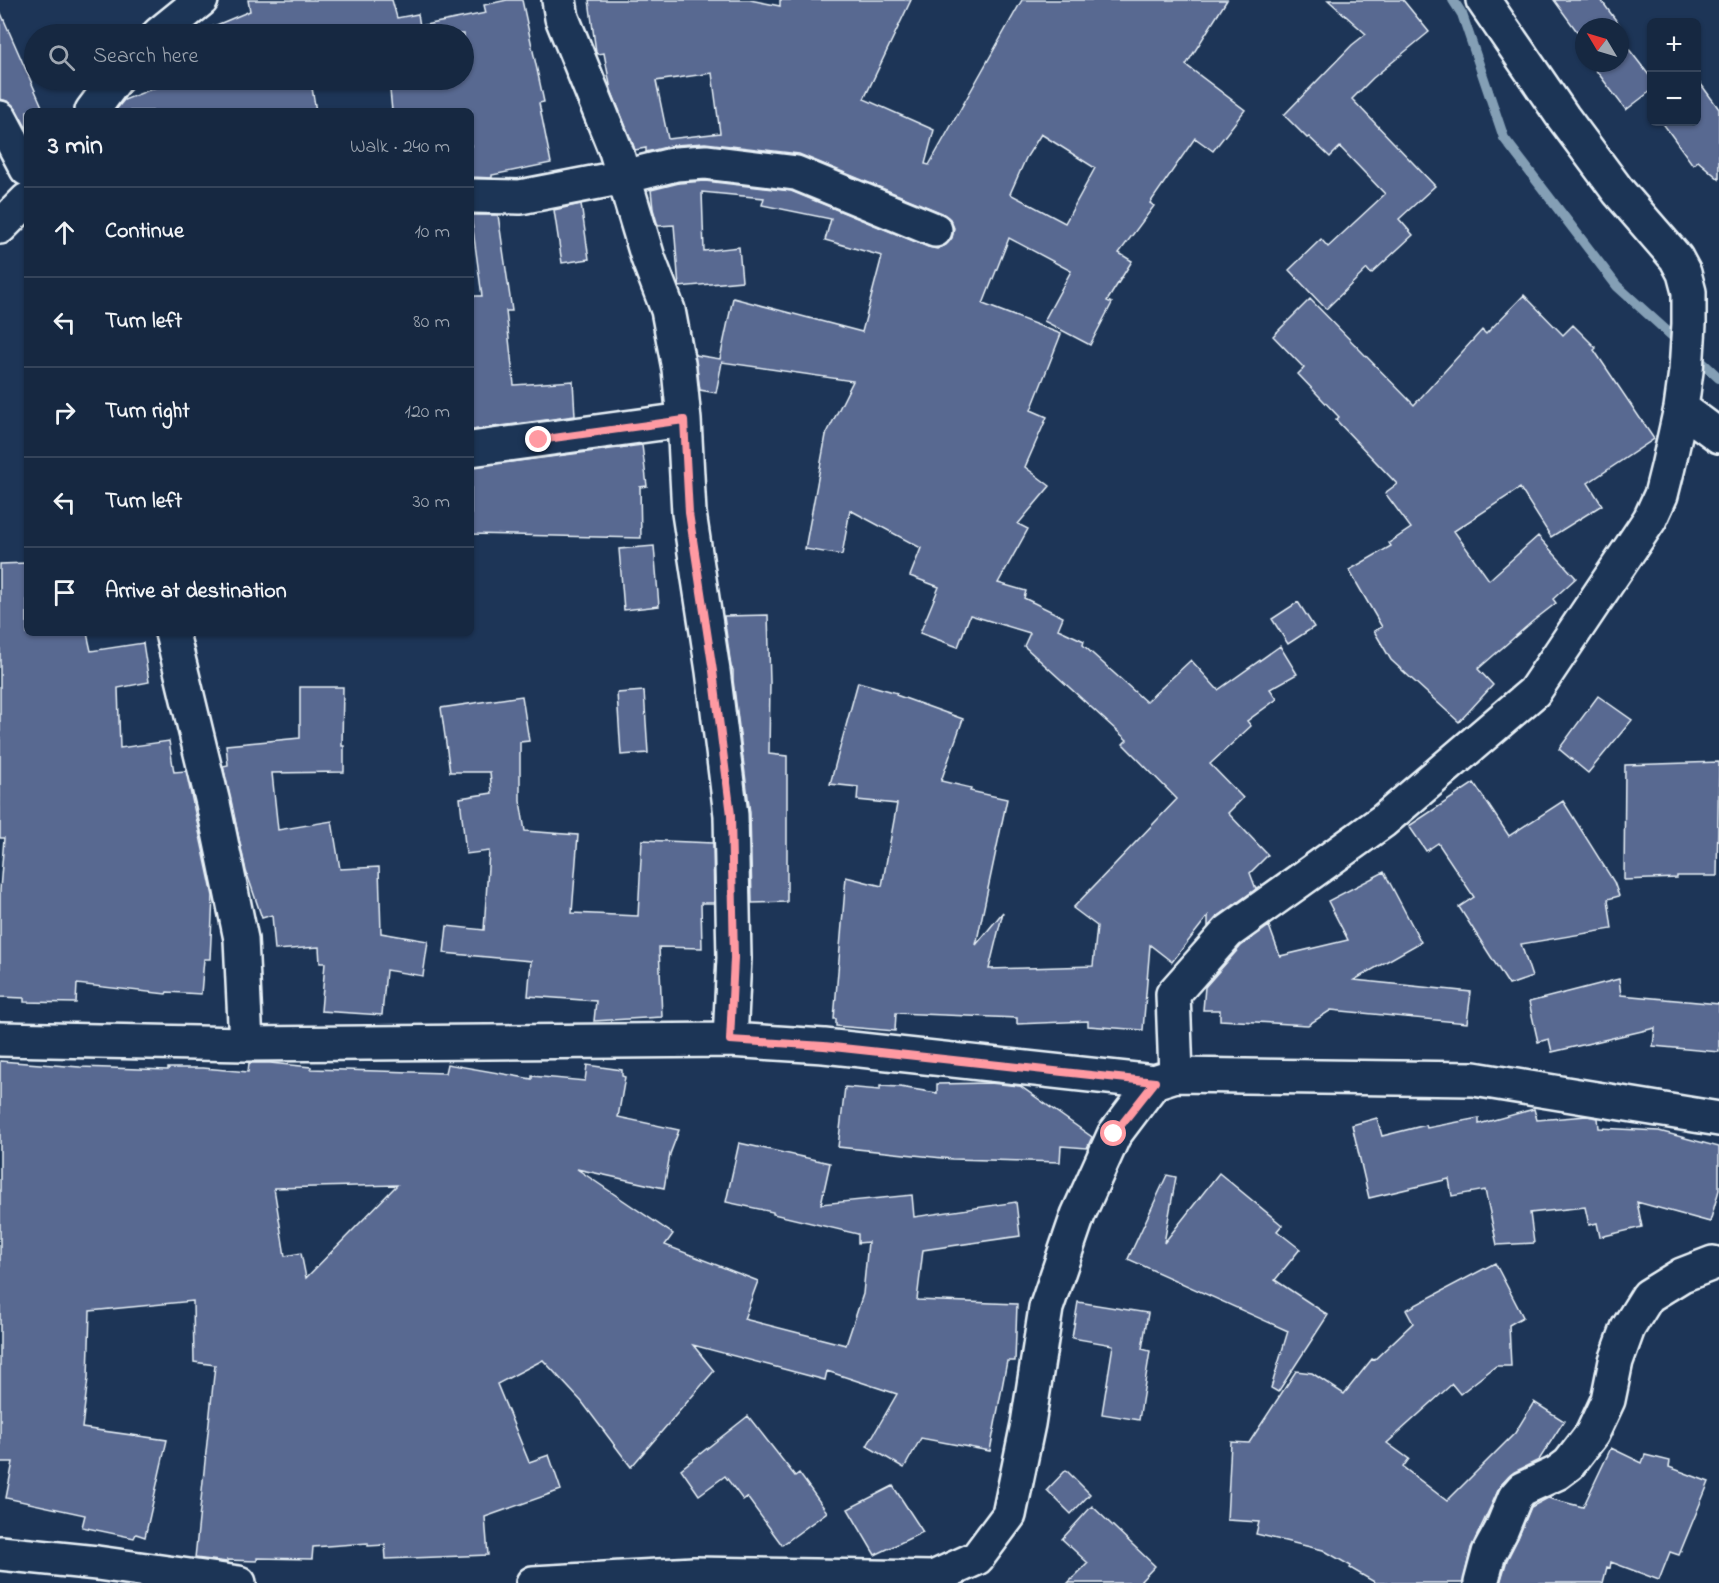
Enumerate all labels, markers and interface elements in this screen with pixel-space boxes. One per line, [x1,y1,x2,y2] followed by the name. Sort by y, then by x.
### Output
[1575,18,1629,72] north arrow
[1647,18,1701,126] map controls
[1647,18,1701,72] button: +
[24,24,474,90] search box
[45,41,78,74] icon: search
[93,41,198,73] text: Search here
[1647,72,1701,126] button: −
[48,128,103,166] text: 3 min
[350,133,450,162] text: Walk · 240 m
[48,216,81,249] icon: ahead
[105,216,184,248] text: Continue
[414,218,450,247] text: 10 m
[48,306,81,339] icon: left
[105,306,182,338] text: Turn left
[413,308,450,337] text: 80 m
[48,396,81,429] icon: right
[105,396,190,428] text: Turn right
[405,398,450,427] text: 120 m
[525,426,551,452] route end
[48,486,81,519] icon: left
[105,486,182,518] text: Turn left
[413,488,450,517] text: 30 m
[48,576,81,609] icon: arrive
[105,576,287,608] text: Arrive at destination
[1100,1120,1126,1146] route start

